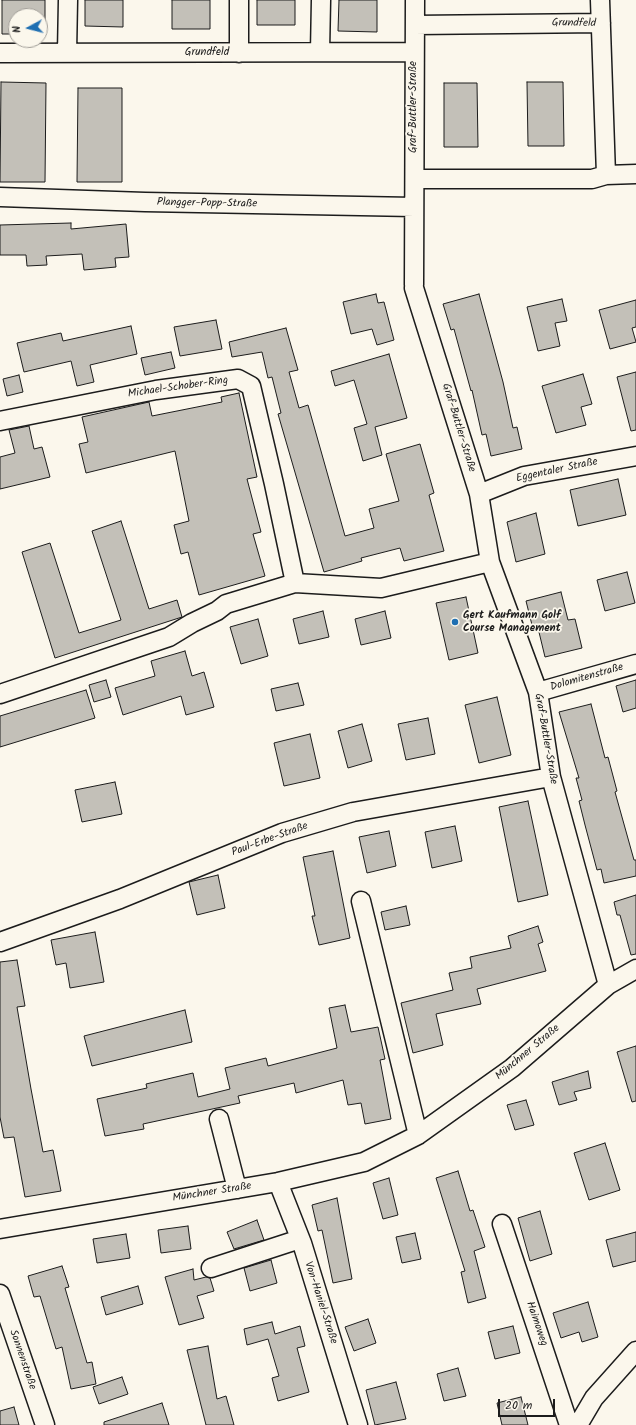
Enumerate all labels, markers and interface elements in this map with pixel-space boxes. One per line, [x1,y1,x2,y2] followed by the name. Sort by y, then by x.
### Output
[8,8,48,48] north arrow
[552,17,596,31] street label: Grundfeld
[8,25,26,34] text: N
[185,46,229,60] street label: Grundfeld
[407,61,421,153] street label: Graf-Buttler-Straße
[157,197,257,211] street label: Plangger-Popp-Straße
[127,374,229,402] street label: Michael-Schober-Ring
[438,382,478,474] street label: Graf-Buttler-Straße
[515,456,599,486] street label: Eggentaler Straße
[463,609,561,635] place label: Gert Kaufmann Golf Course Management
[450,617,460,627] marker: Gert Kaufmann Golf Course Management
[549,661,625,695] street label: Dolomitenstraße
[531,692,559,786] street label: Graf-Buttler-Straße
[230,820,310,860] street label: Paul-Erbe-Straße
[493,1022,563,1084] street label: Münchner Straße
[172,1180,252,1206] street label: Münchner Straße
[300,1260,340,1346] street label: Von-Haniel-Straße
[522,1300,550,1348] street label: Haimoweg
[6,1328,38,1392] street label: Sonnenstraße
[500,1391,557,1417] scale bar
[505,1396,532,1415] text: 20 m

